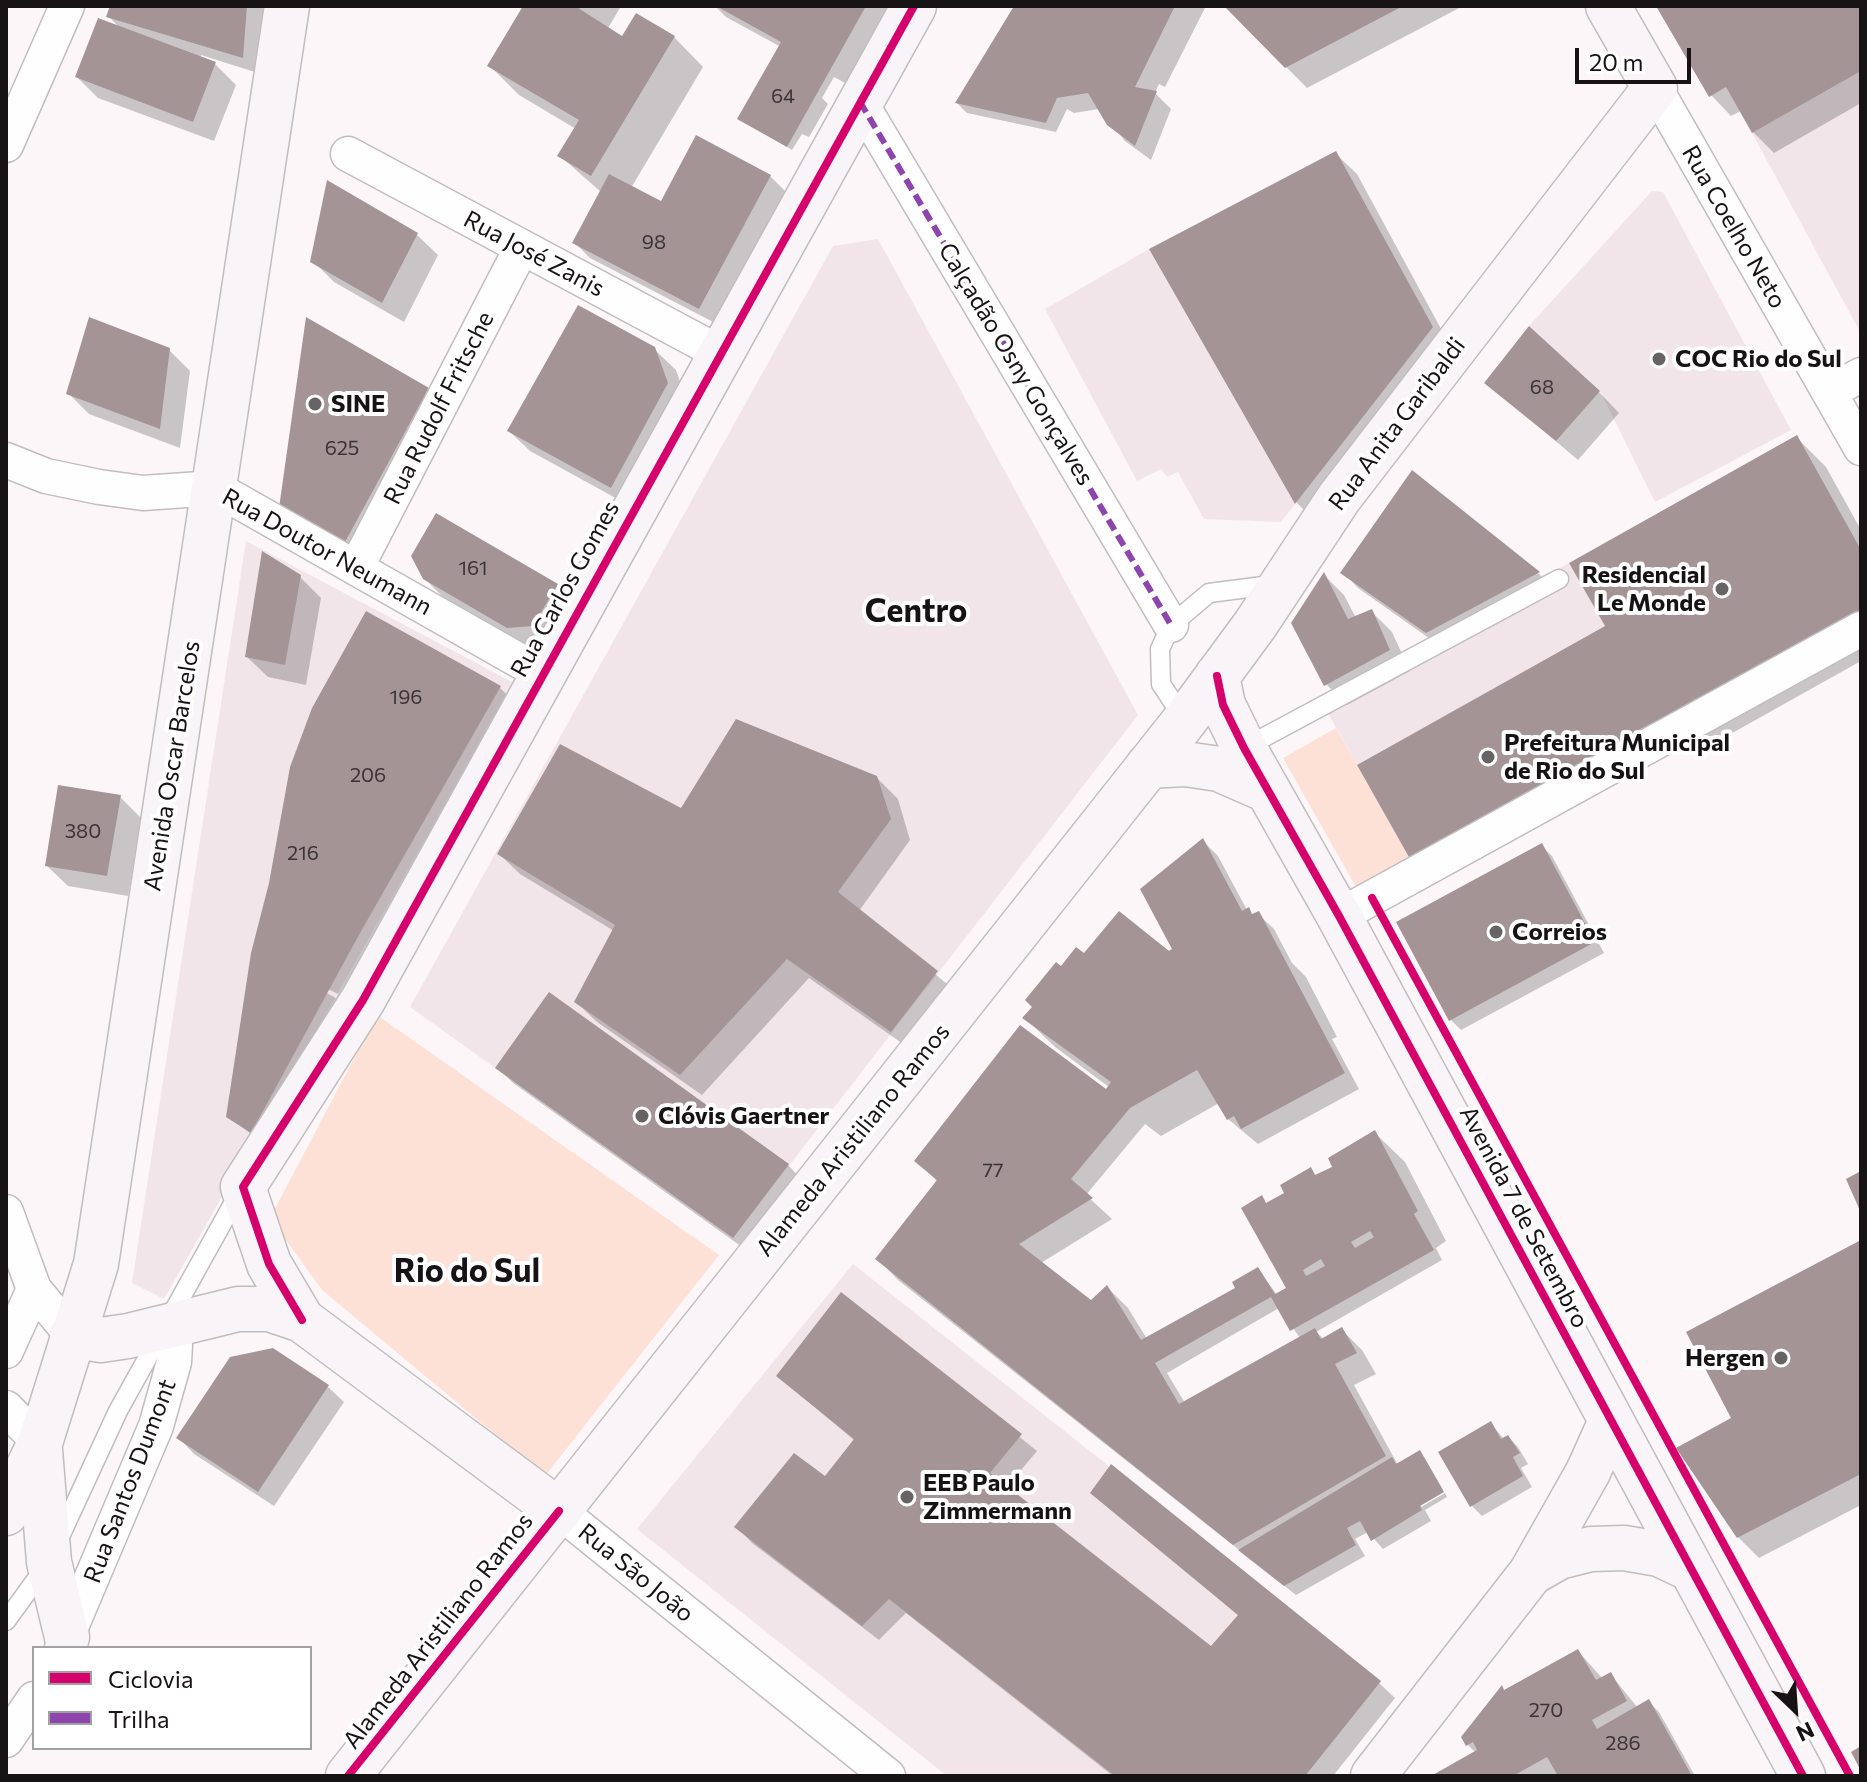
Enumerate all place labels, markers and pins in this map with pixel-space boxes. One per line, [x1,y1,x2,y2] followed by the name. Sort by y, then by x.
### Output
[1675,345,1842,373] place label: COC Rio do Sul
[1650,350,1668,368] marker: COC Rio do Sul
[331,390,385,418] place label: SINE
[306,395,324,413] marker: SINE
[1582,561,1706,617] place label: Residencial Le Monde
[1713,580,1731,598] marker: Residencial Le Monde
[1504,729,1730,785] place label: Prefeitura Municipal de Rio do Sul
[1479,748,1497,766] marker: Prefeitura Municipal de Rio do Sul
[1512,918,1607,946] place label: Correios
[1487,923,1505,941] marker: Correios
[658,1102,829,1130] place label: Clóvis Gaertner
[633,1107,651,1125] marker: Clóvis Gaertner
[1685,1344,1765,1372] place label: Hergen
[1772,1349,1790,1367] marker: Hergen
[923,1469,1072,1525] place label: EEB Paulo Zimmermann
[898,1488,916,1506] marker: EEB Paulo Zimmermann

